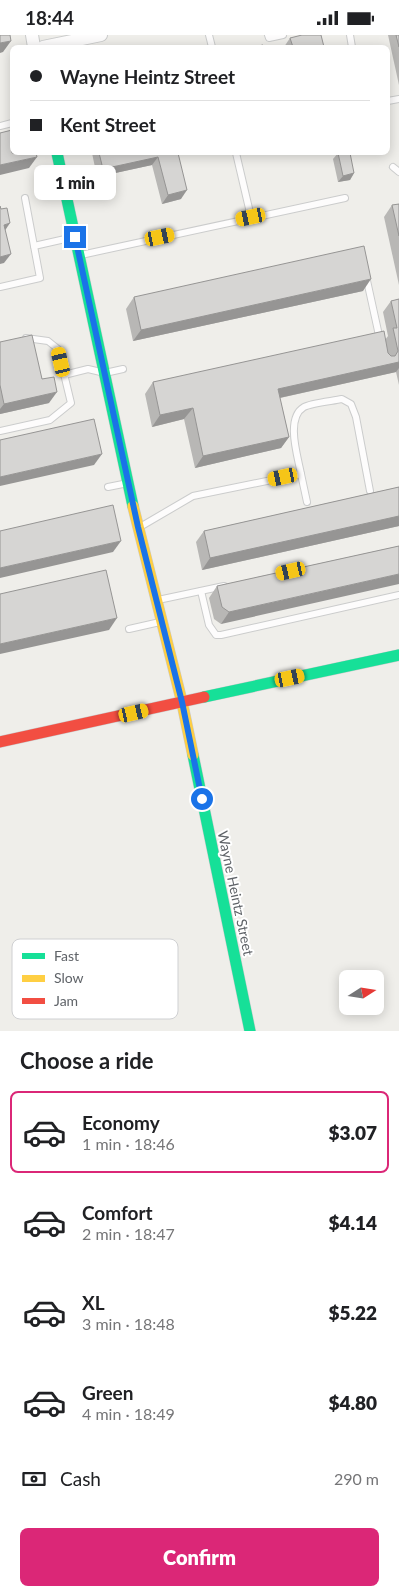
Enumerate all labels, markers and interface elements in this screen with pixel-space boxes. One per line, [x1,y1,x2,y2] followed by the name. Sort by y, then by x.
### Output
[25,6,74,29] text: 18:44
[60,65,235,88] text: Wayne Heintz Street
[60,113,156,136] text: Kent Street
[34,165,116,199] callout: 1 min
[55,173,95,192] text: 1 min
[234,207,267,227] car
[64,226,86,248] route end
[143,227,176,247] car
[50,346,71,378] car
[266,467,299,487] car
[274,560,307,582] car
[273,668,306,688] car
[117,702,150,724] car
[191,788,213,810] route start
[214,829,258,957] street label: Wayne Heintz Street
[12,939,178,1019] legend
[54,947,79,964] text: Fast
[54,969,84,986] text: Slow
[339,970,384,1015] north arrow
[339,970,384,1015] map controls
[54,992,78,1009] text: Jam
[20,1047,154,1074] text: Choose a ride
[22,1110,67,1155] icon: car
[82,1111,160,1134] text: Economy
[328,1121,377,1144] text: $3.07
[82,1134,175,1153] text: 1 min · 18:46
[22,1200,67,1245] icon: car
[82,1201,153,1224] text: Comfort
[328,1211,377,1234] text: $4.14
[82,1224,175,1243] text: 2 min · 18:47
[22,1290,67,1335] icon: car
[82,1291,105,1314] text: XL
[328,1301,377,1324] text: $5.22
[82,1314,175,1333] text: 3 min · 18:48
[22,1380,67,1425] icon: car
[82,1381,133,1404] text: Green
[328,1391,377,1414] text: $4.80
[82,1404,175,1423] text: 4 min · 18:49
[20,1465,48,1493] icon: cash
[60,1467,101,1490] text: Cash
[334,1469,379,1488] text: 290 m
[20,1528,379,1586] button: Confirm

